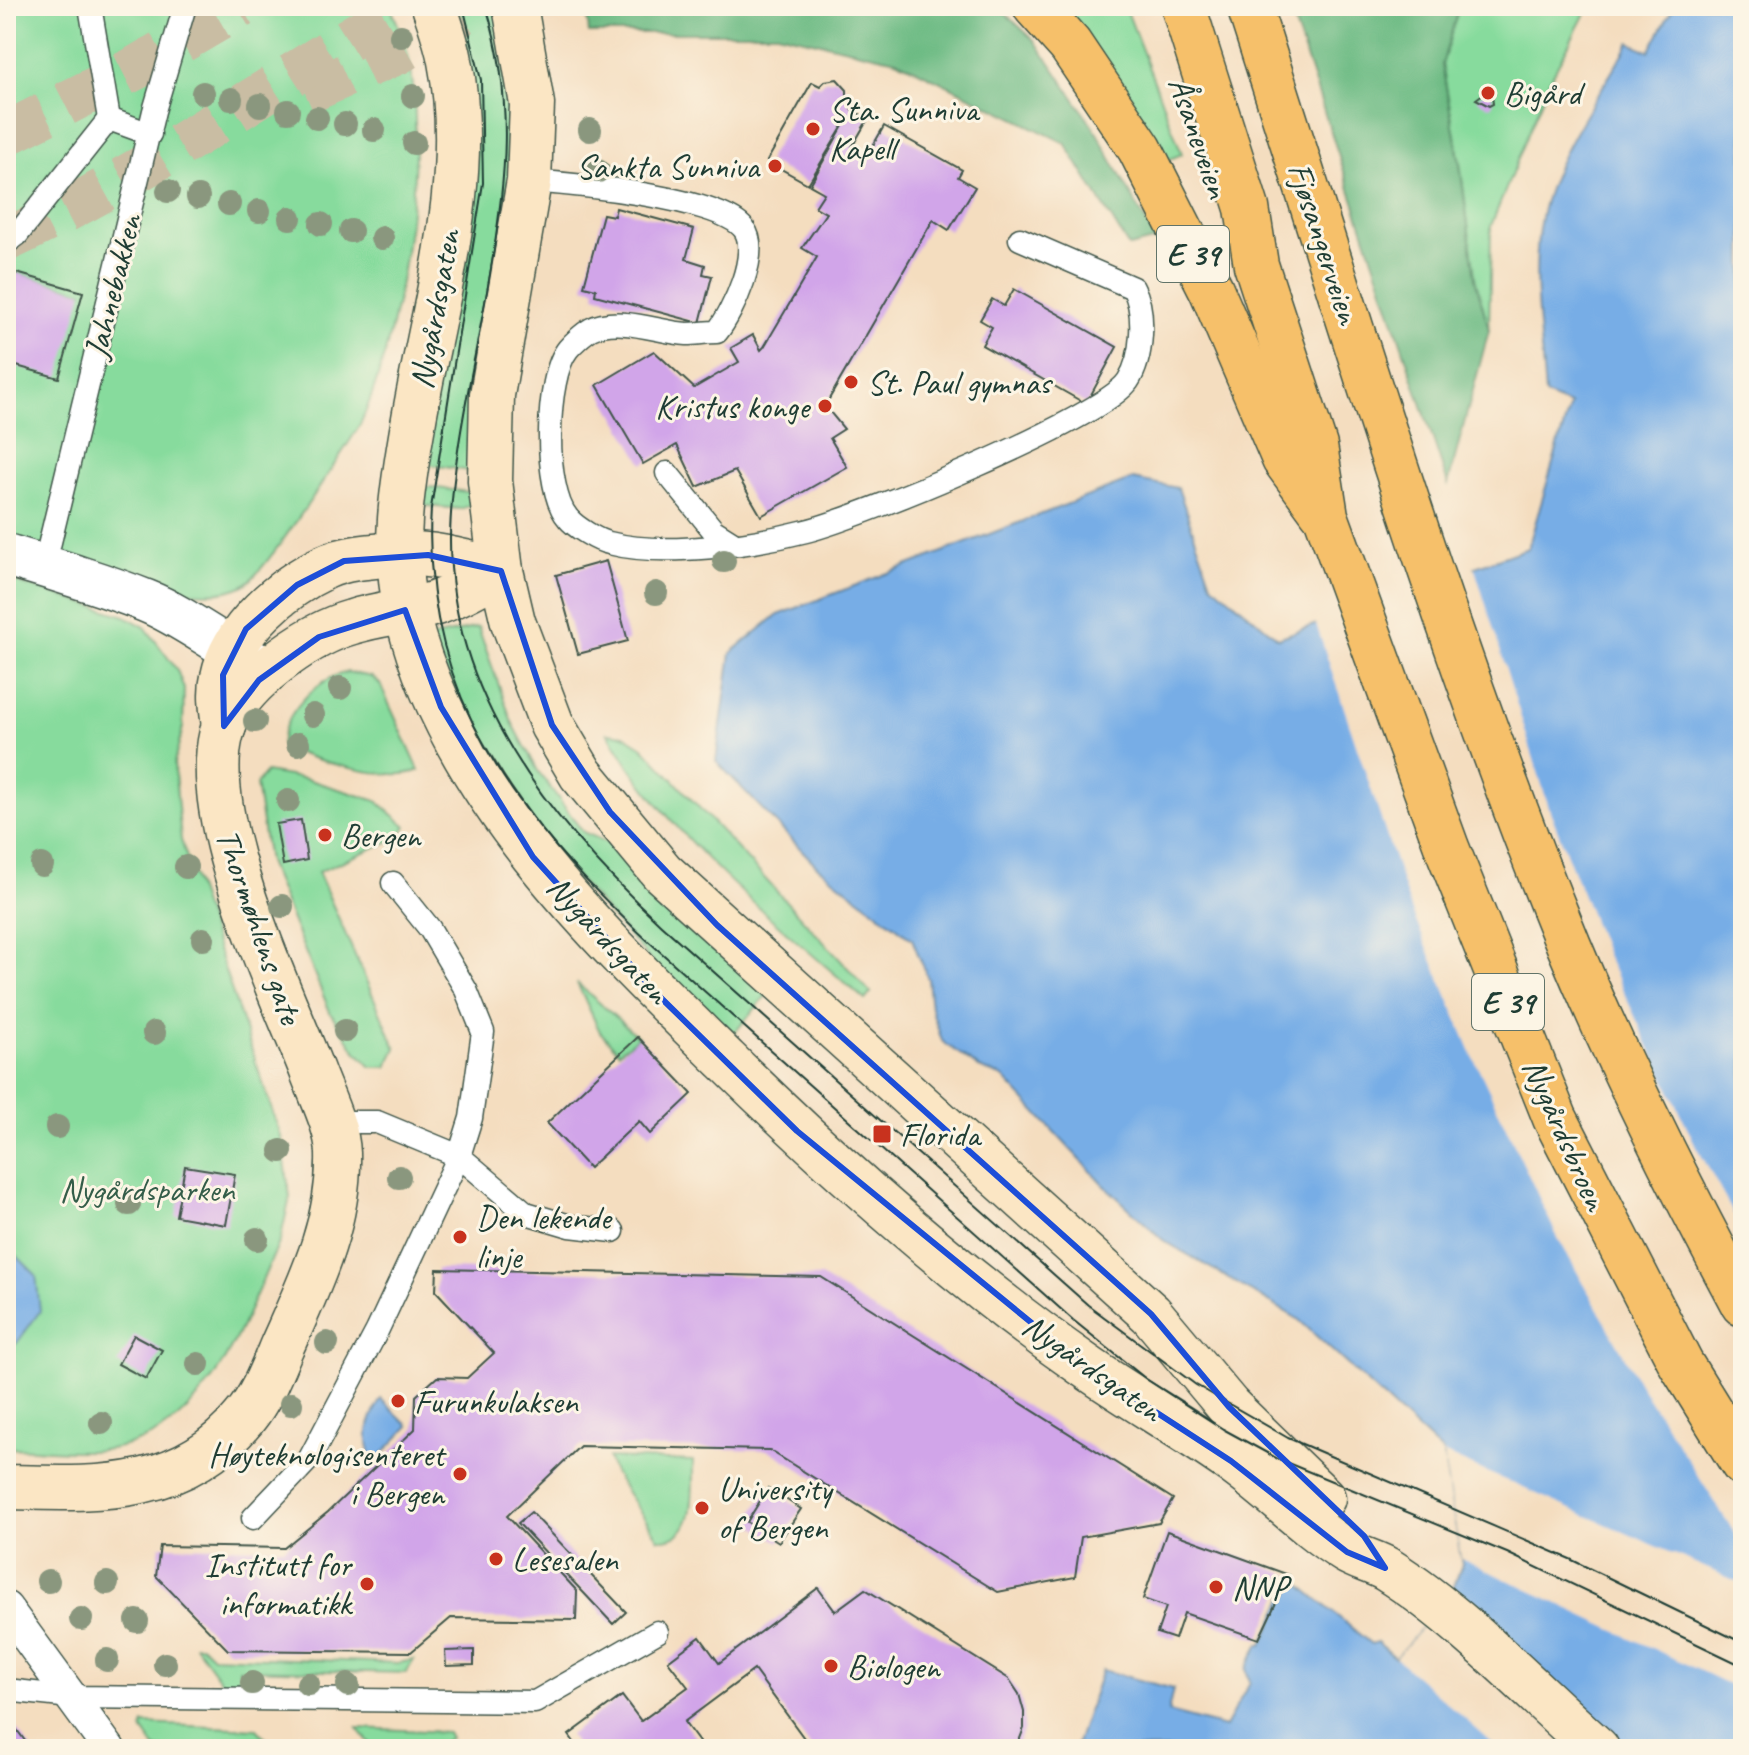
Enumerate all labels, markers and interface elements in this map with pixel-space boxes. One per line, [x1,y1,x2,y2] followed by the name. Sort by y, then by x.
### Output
[1159,71,1241,205] street label: Åsaneveien
[1504,72,1587,115] place label: Bigård
[1479,84,1497,102] marker: Bigård
[829,88,981,170] place label: Sta. Sunniva Kapell
[804,120,822,138] marker: Sta. Sunniva Kapell
[576,145,761,188] place label: Sankta Sunniva
[766,157,784,175] marker: Sankta Sunniva
[1278,157,1371,331] street label: Fjøsangerveien
[73,208,152,365] street label: Jahnebakken
[399,224,470,392] street label: Nygårdsgaten
[1157,226,1229,282] road number: E 39
[867,361,1054,404] place label: St. Paul gymnas
[842,373,860,391] marker: St. Paul gymnas
[655,385,812,428] place label: Kristus konge
[816,397,834,415] marker: Kristus konge
[341,814,422,857] place label: Bergen
[206,823,314,1031] street label: Thormøhlens gate
[316,826,334,844] marker: Bergen
[538,866,680,1014] street label: Nygårdsgaten
[1472,974,1544,1030] road number: E 39
[1513,1052,1619,1218] street label: Nygårdsbroen
[900,1113,983,1156] place label: Florida
[871,1123,893,1145] marker: Florida
[59,1168,236,1211] park label: Nygårdsparken
[476,1196,613,1278] place label: Den lekende linje
[451,1228,469,1246] marker: Den lekende linje
[1014,1304,1172,1432] street label: Nygårdsgaten
[414,1380,579,1423] place label: Furunkulaksen
[389,1392,407,1410] marker: Furunkulaksen
[208,1433,448,1515] place label: Høyteknologisenteret i Bergen
[451,1465,469,1483] marker: Høyteknologisenteret i Bergen
[718,1467,835,1549] place label: University of Bergen
[693,1499,711,1517] marker: University of Bergen
[512,1538,620,1581] place label: Lesesalen
[205,1543,354,1625] place label: Institutt for informatikk
[487,1550,505,1568] marker: Lesesalen
[1232,1566,1293,1609] place label: NNP
[358,1575,376,1593] marker: Institutt for informatikk
[1207,1578,1225,1596] marker: NNP
[847,1645,941,1688] place label: Biologen
[822,1657,840,1675] marker: Biologen

